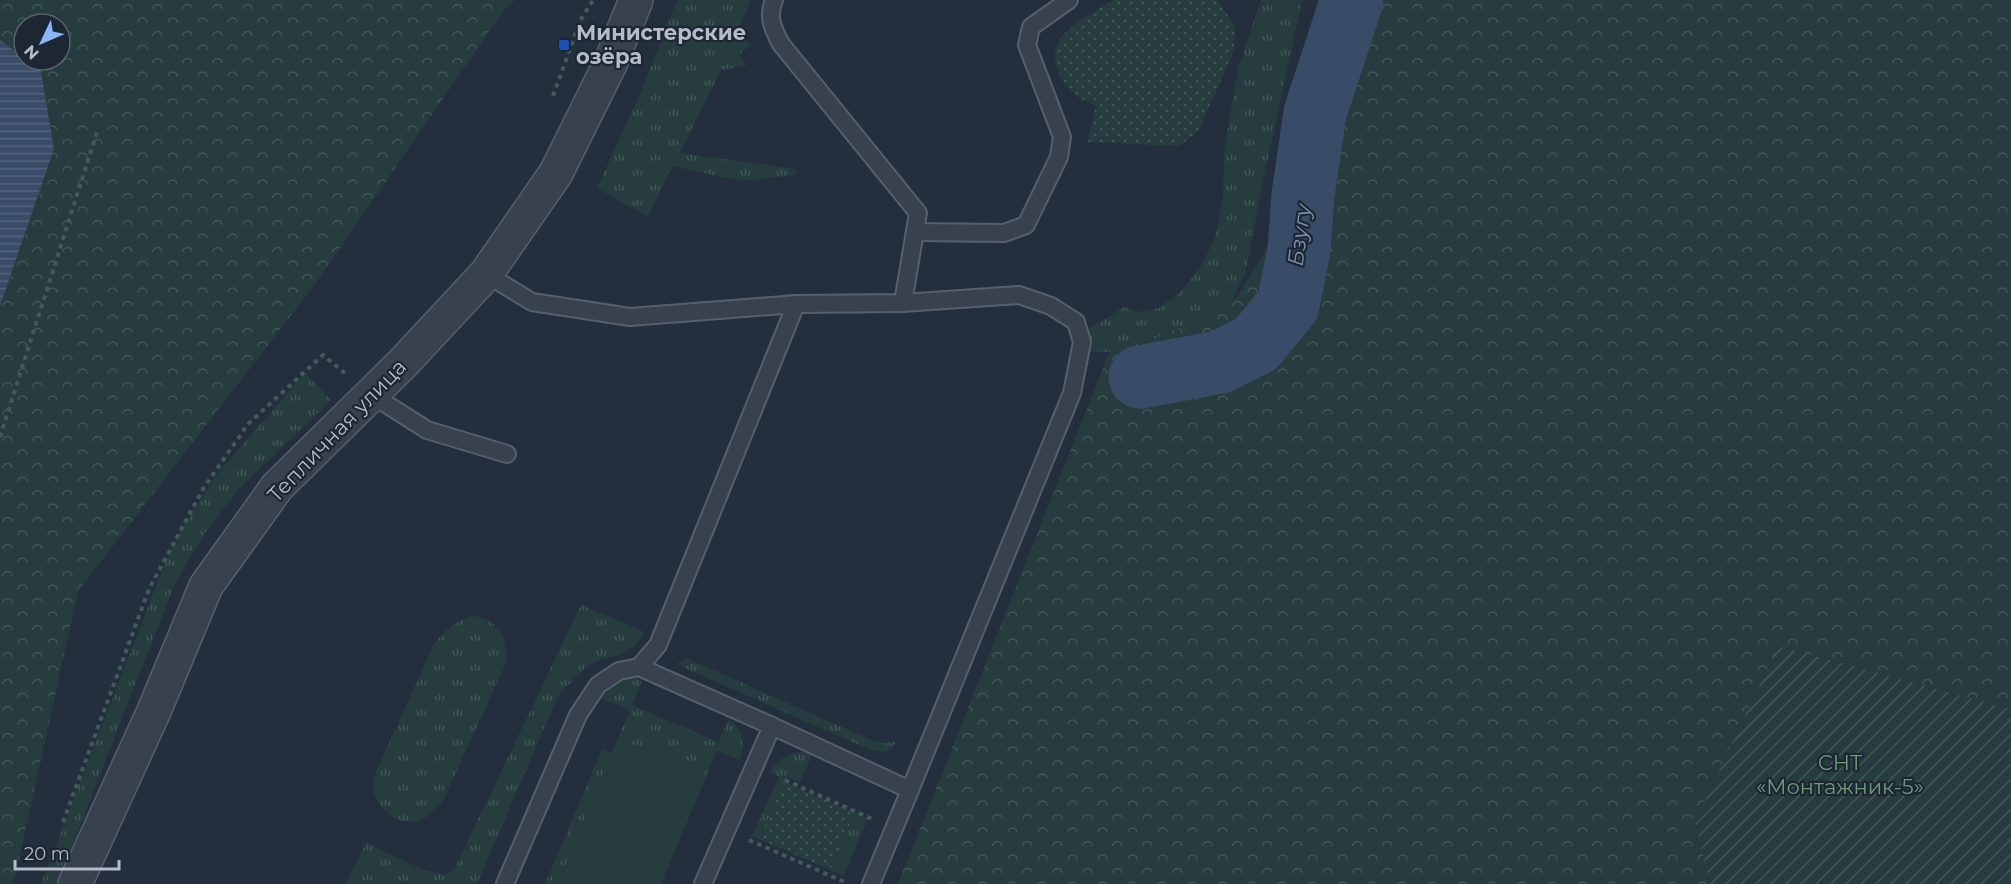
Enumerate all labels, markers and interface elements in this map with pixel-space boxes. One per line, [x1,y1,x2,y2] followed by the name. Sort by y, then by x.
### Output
[12,12,72,72] north arrow
[576,20,746,69] place label: Министерские озёра
[557,38,571,52] marker: Министерские озёра
[20,41,43,63] text: N
[1282,200,1317,268] water label: Бзугу
[262,354,411,507] street label: Тепличная улица
[1756,750,1924,799] park label: СНТ «Монтажник-5»
[15,833,118,871] scale bar
[24,843,70,865] text: 20 m

